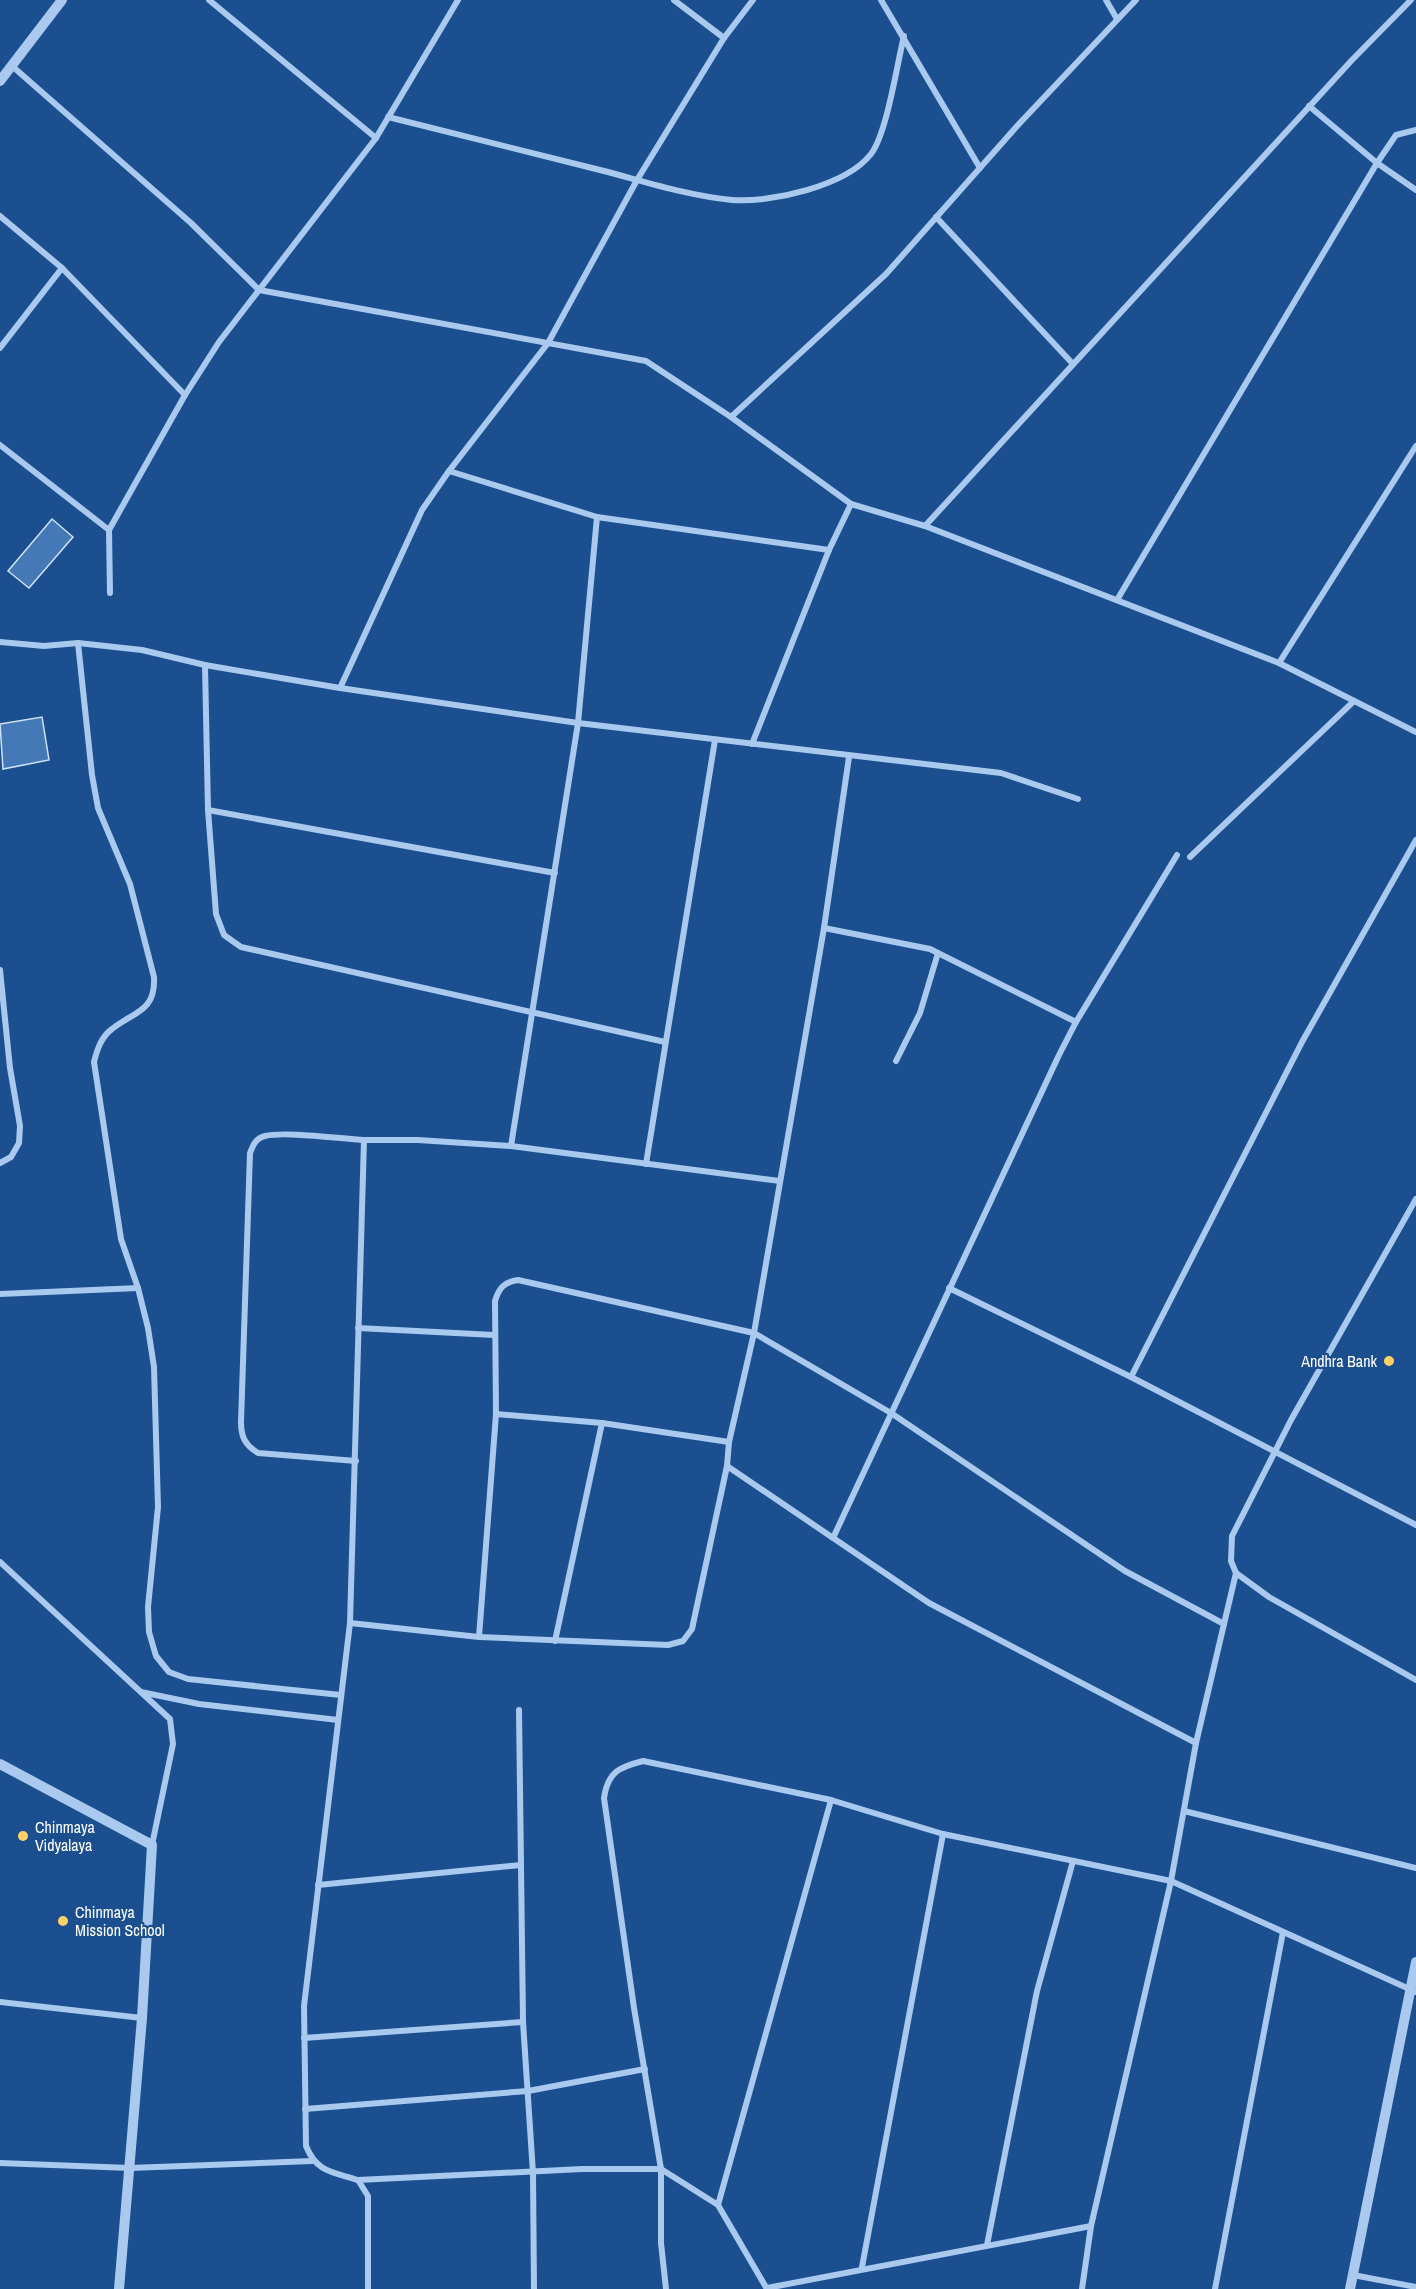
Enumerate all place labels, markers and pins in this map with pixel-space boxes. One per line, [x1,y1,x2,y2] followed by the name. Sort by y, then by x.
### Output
[1300,1350,1377,1372] place label: Andhra Bank
[1382,1354,1396,1368] marker: Andhra Bank
[35,1816,95,1856] place label: Chinmaya Vidyalaya
[16,1829,30,1843] marker: Chinmaya Vidyalaya
[75,1901,165,1941] place label: Chinmaya Mission School
[56,1914,70,1928] marker: Chinmaya Mission School

